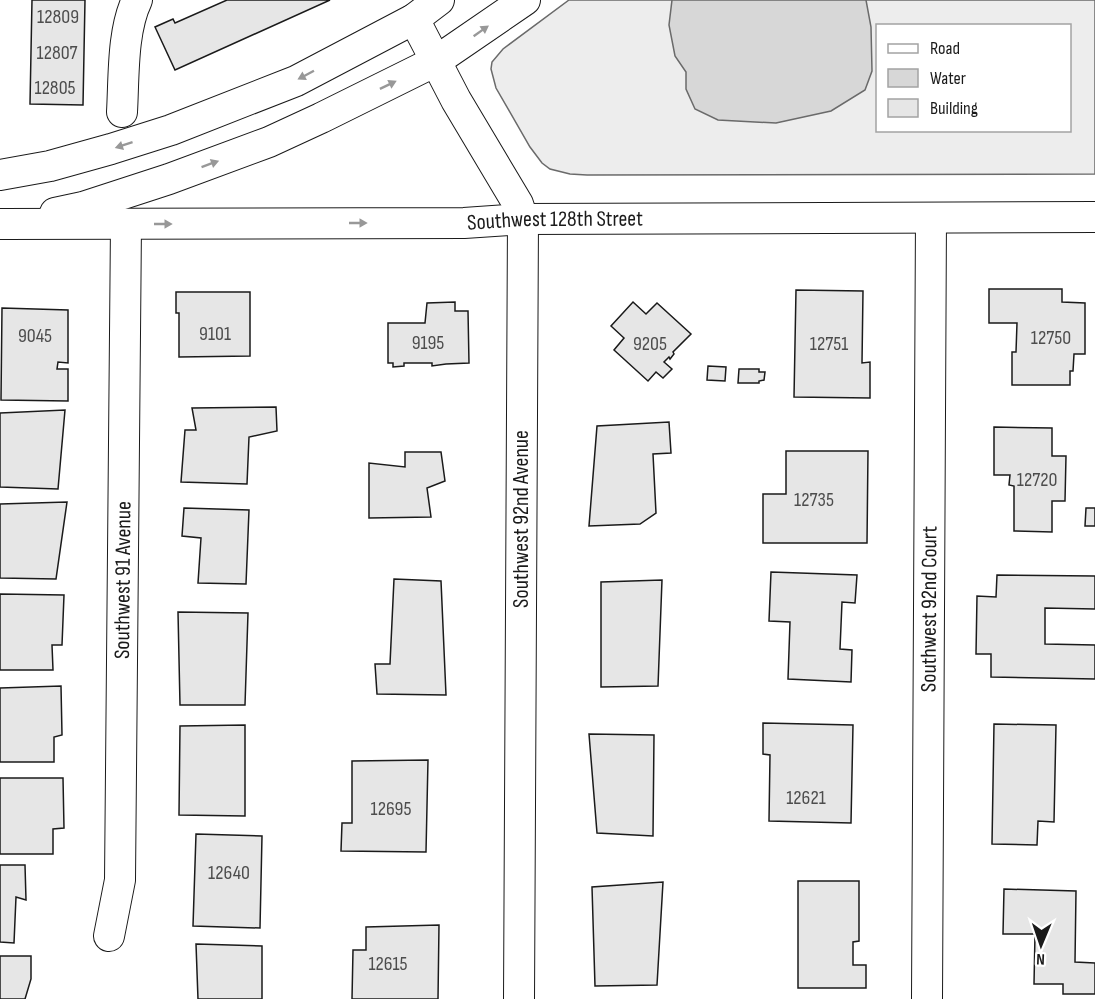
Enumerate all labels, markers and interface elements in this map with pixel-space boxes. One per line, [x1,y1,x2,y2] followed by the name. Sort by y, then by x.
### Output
[37,5,79,29] house number: 12809
[876,24,1071,132] legend
[472,25,488,37] one-way arrow
[930,38,960,59] text: Road
[36,41,78,65] house number: 12807
[930,68,966,89] text: Water
[297,70,315,80] one-way arrow
[34,76,76,100] house number: 12805
[380,80,397,89] one-way arrow
[930,98,978,119] text: Building
[115,140,133,150] one-way arrow
[201,159,219,168] one-way arrow
[466,205,643,236] street label: Southwest 128th Street
[349,218,368,228] one-way arrow
[154,219,173,229] one-way arrow
[199,322,231,346] house number: 9101
[18,324,52,348] house number: 9045
[1031,326,1071,350] house number: 12750
[412,331,444,355] house number: 9195
[633,332,667,356] house number: 9205
[810,332,848,356] house number: 12751
[508,430,535,608] street label: Southwest 92nd Avenue
[1017,468,1057,492] house number: 12720
[794,488,834,512] house number: 12735
[109,501,137,659] street label: Southwest 91 Avenue
[915,526,943,692] street label: Southwest 92nd Court
[786,786,826,810] house number: 12621
[371,797,411,821] house number: 12695
[208,861,250,885] house number: 12640
[1011,915,1071,975] north arrow
[1036,949,1045,968] text: N
[368,952,408,976] house number: 12615

